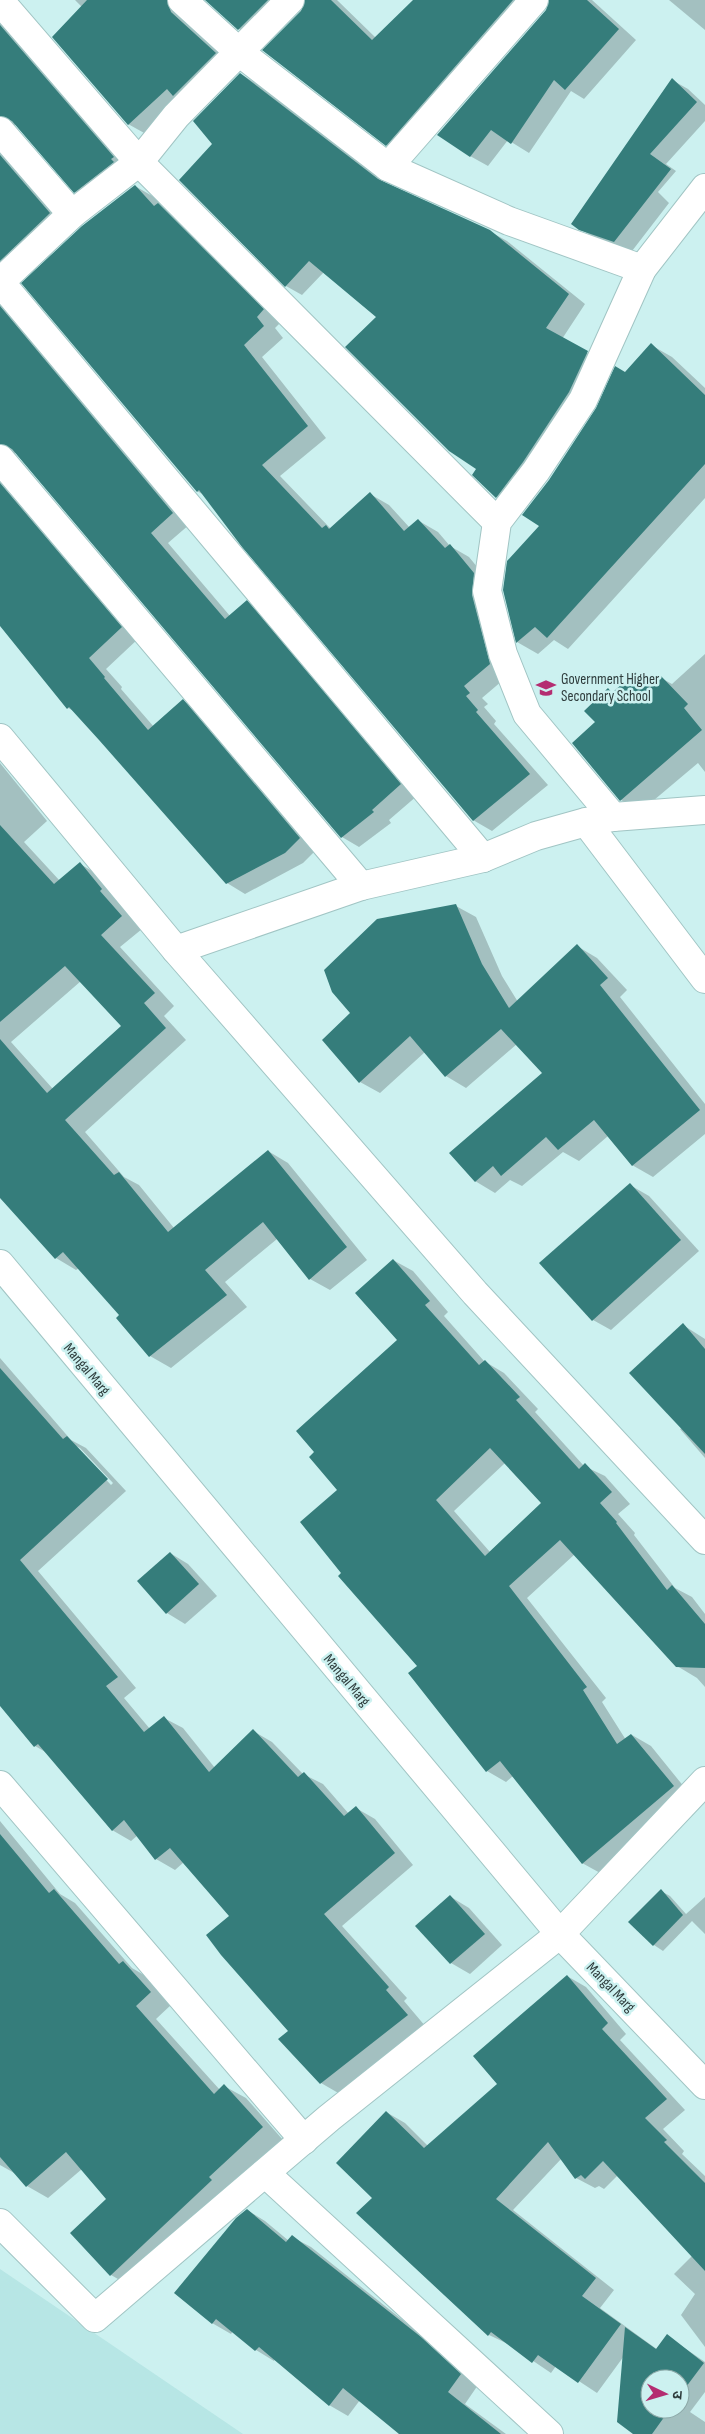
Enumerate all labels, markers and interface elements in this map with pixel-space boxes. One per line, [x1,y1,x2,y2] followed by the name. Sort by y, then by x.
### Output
[561,670,660,706] place label: Government Higher Secondary School
[535,677,557,699] school or university icon: Government Higher Secondary School
[59,1339,114,1399] street label: Mangal Marg
[319,1650,374,1710] street label: Mangal Marg
[582,1958,639,2016] street label: Mangal Marg
[640,2369,690,2419] north arrow
[669,2390,686,2401] text: उ

